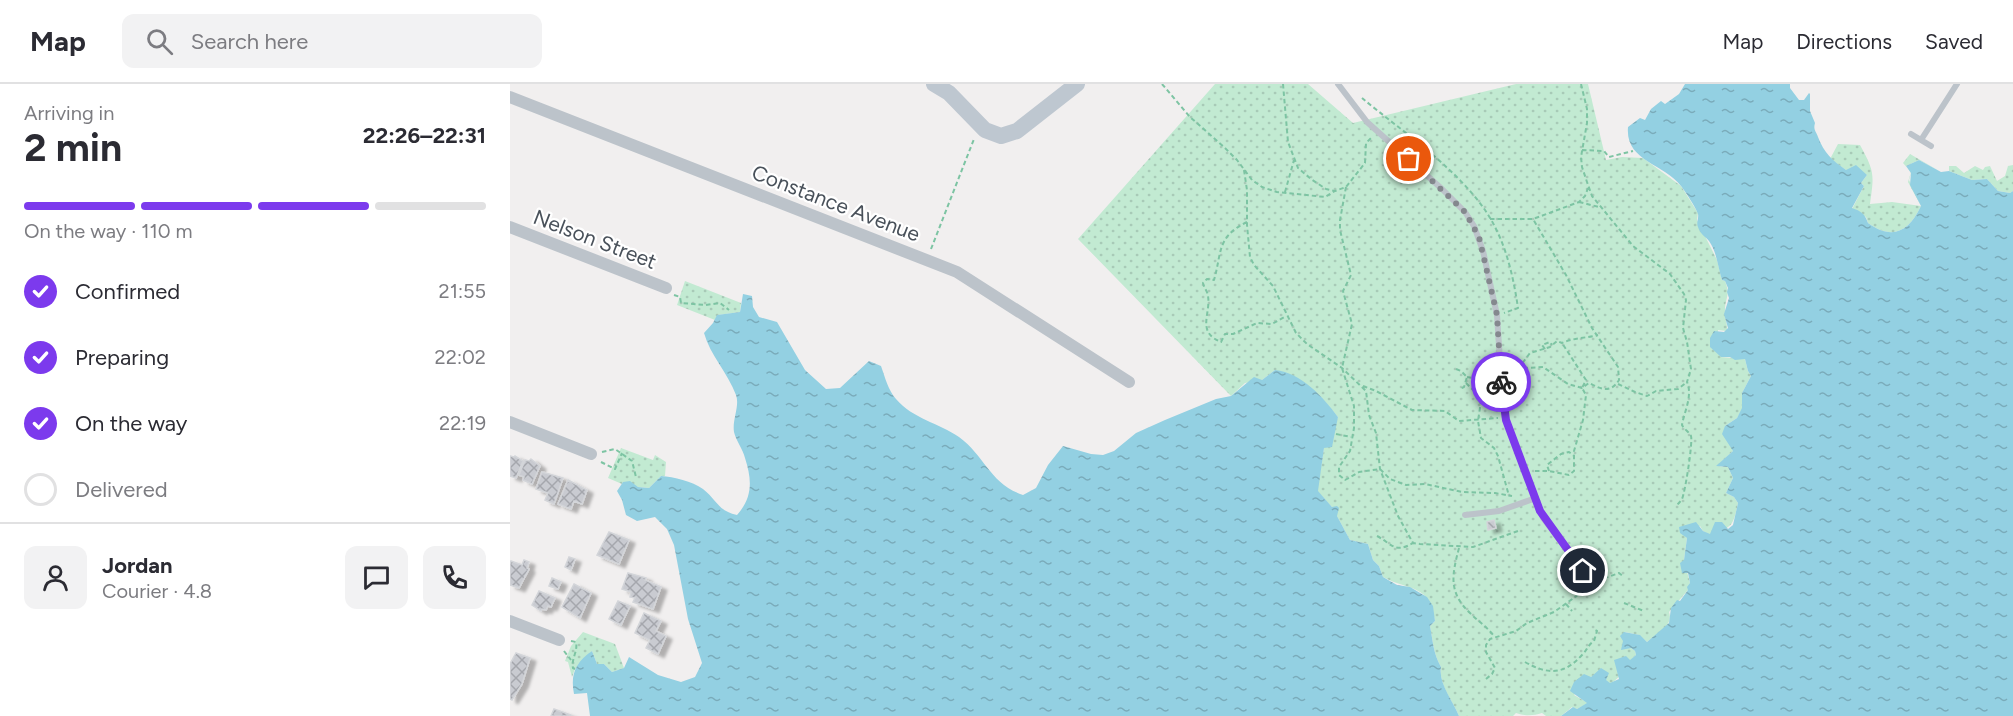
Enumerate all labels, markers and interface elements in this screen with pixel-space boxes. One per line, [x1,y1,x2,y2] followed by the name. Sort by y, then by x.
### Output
[122,14,542,68] search box
[30,24,86,58] text: Map
[143,25,176,58] icon: search
[191,28,308,55] text: Search here
[1722,29,1763,54] text: Map
[1796,29,1892,54] text: Directions
[1925,29,1983,54] text: Saved
[24,101,114,125] text: Arriving in
[363,122,486,149] text: 22:26–22:31
[24,124,122,171] text: 2 min
[1383,133,1434,184] pin
[1392,142,1425,175] icon: bag
[748,159,924,247] street label: Constance Avenue
[530,204,660,274] street label: Nelson Street
[24,219,192,243] text: On the way · 110 m
[24,275,57,308] icon: check
[75,278,180,305] text: Confirmed
[439,279,486,303] text: 21:55
[24,341,57,374] icon: check
[75,344,169,371] text: Preparing
[435,345,486,369] text: 22:02
[1471,352,1531,412] courier
[1485,366,1518,399] icon: bike
[24,407,57,440] icon: check
[75,410,187,437] text: On the way
[439,411,486,435] text: 22:19
[75,476,168,503] text: Delivered
[1557,545,1608,596] pin
[24,546,87,609] button: person
[345,546,408,609] button: chat
[423,546,486,609] button: phone
[102,552,173,579] text: Jordan
[1566,554,1599,587] icon: home
[102,579,212,603] text: Courier · 4.8

